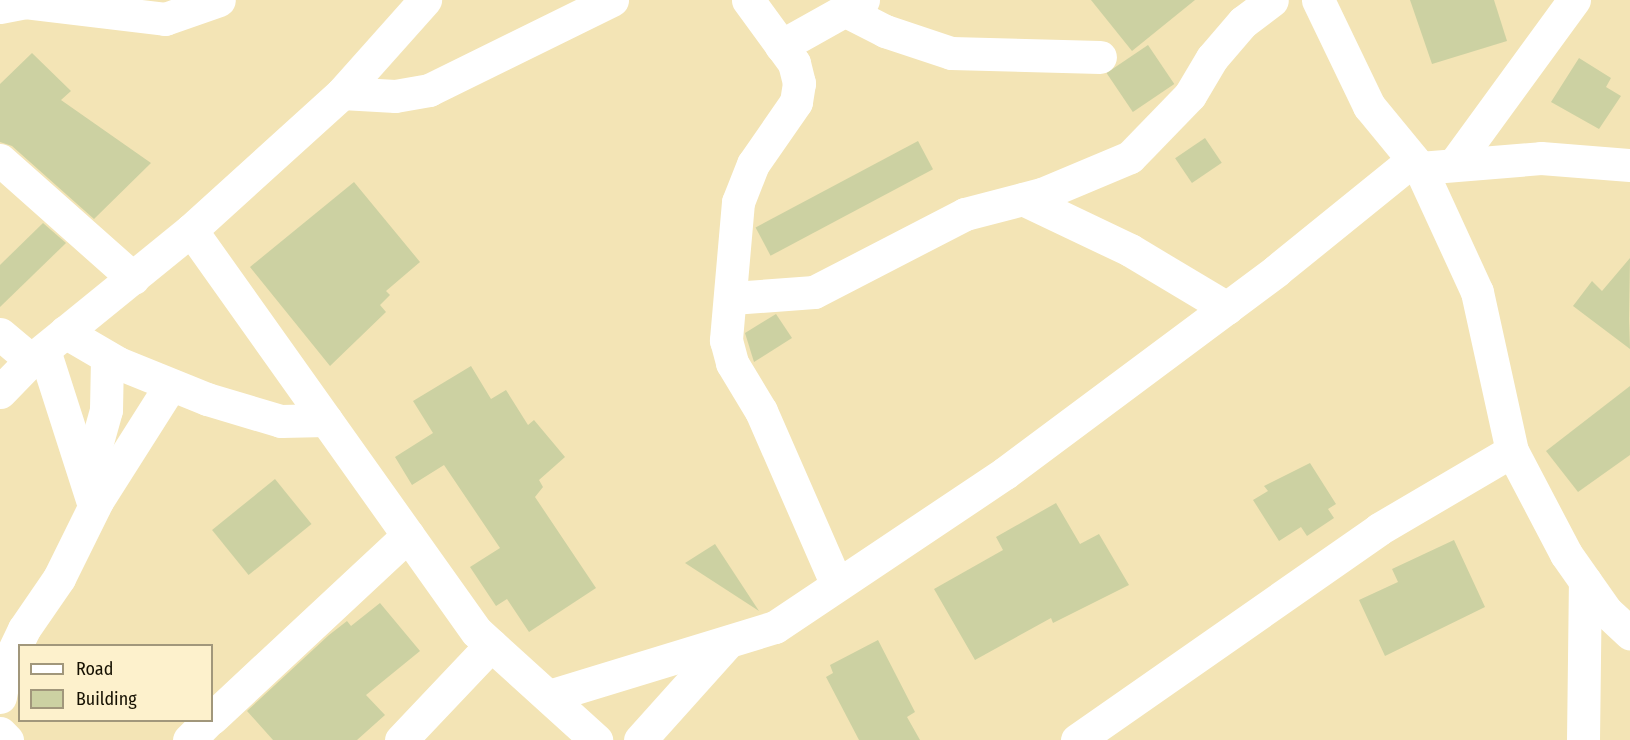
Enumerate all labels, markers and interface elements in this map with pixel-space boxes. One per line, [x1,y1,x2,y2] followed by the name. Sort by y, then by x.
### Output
[18,644,213,722] legend
[76,658,113,680] text: Road
[76,688,137,710] text: Building

